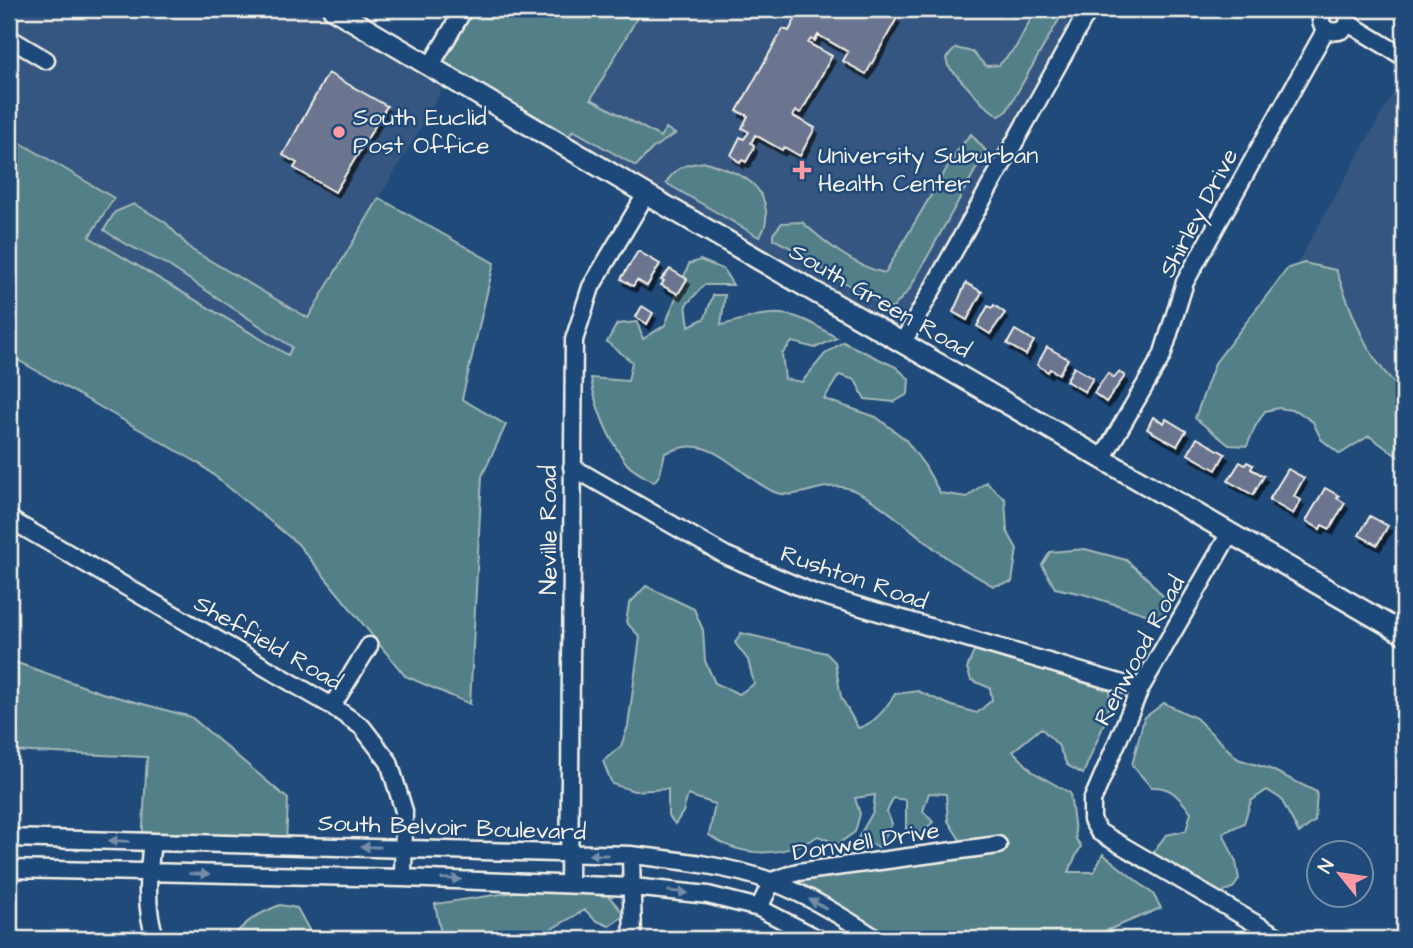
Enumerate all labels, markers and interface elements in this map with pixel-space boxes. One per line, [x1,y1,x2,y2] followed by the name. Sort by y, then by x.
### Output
[353,101,490,163] place label: South Euclid Post Office
[331,124,347,140] marker: South Euclid Post Office
[818,139,1038,201] place label: University Suburban Health Center
[1151,143,1248,284] street label: Shirley Drive
[792,160,812,180] marker: University Suburban Health Center
[783,235,977,367] street label: South Green Road
[532,465,566,595] street label: Neville Road
[776,537,932,619] street label: Rushton Road
[1086,570,1194,732] street label: Renwood Road
[188,587,348,699] street label: Sheffield Road
[317,806,587,850] street label: South Belvoir Boulevard
[790,814,942,870] street label: Donwell Drive
[108,836,130,847] one-way arrow
[1304,839,1374,909] north arrow
[360,842,382,853] one-way arrow
[587,849,609,860] one-way arrow
[1312,854,1341,878] text: N
[189,868,211,879] one-way arrow
[441,874,463,885] one-way arrow
[668,887,690,898] one-way arrow
[808,898,828,910] one-way arrow

